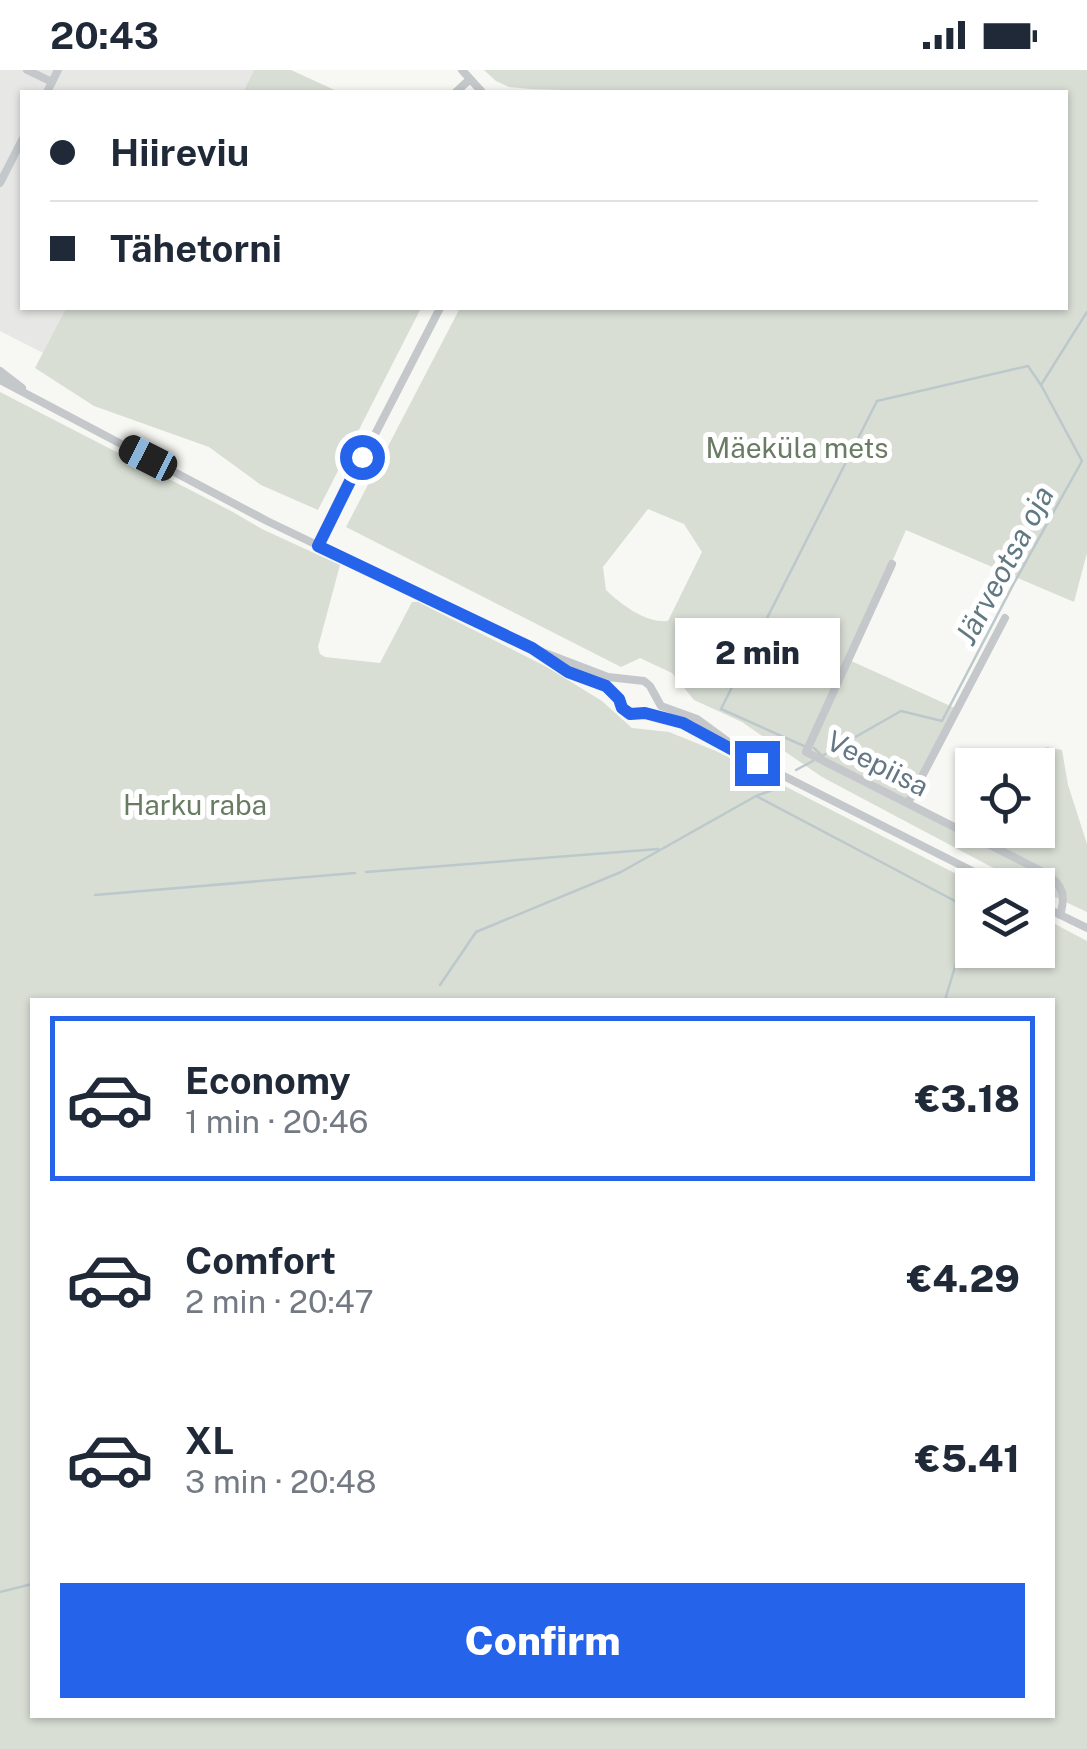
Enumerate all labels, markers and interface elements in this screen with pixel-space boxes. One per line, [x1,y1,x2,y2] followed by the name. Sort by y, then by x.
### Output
[50,13,159,58] text: 20:43
[110,130,249,175] text: Hiireviu
[110,226,282,271] text: Tähetorni
[114,431,182,485] car
[706,431,888,464] park label: Mäeküla mets
[340,435,385,480] route start
[947,480,1061,650] water label: Järveotsa oja
[674,618,840,688] callout: 2 min
[715,634,800,671] text: 2 min
[822,723,934,803] street label: Veepiisa
[735,741,780,786] route end
[955,748,1055,968] map controls
[955,748,1055,848] button: locate
[123,788,267,821] park label: Harku raba
[955,868,1055,968] button: layers
[65,1054,155,1144] icon: car
[185,1058,351,1103] text: Economy
[915,1076,1020,1121] text: €3.18
[185,1103,368,1140] text: 1 min · 20:46
[65,1234,155,1324] icon: car
[185,1238,336,1283] text: Comfort
[907,1256,1020,1301] text: €4.29
[185,1283,374,1320] text: 2 min · 20:47
[65,1414,155,1504] icon: car
[185,1418,234,1463] text: XL
[915,1436,1020,1481] text: €5.41
[185,1463,376,1500] text: 3 min · 20:48
[60,1583,1025,1698] button: Confirm

